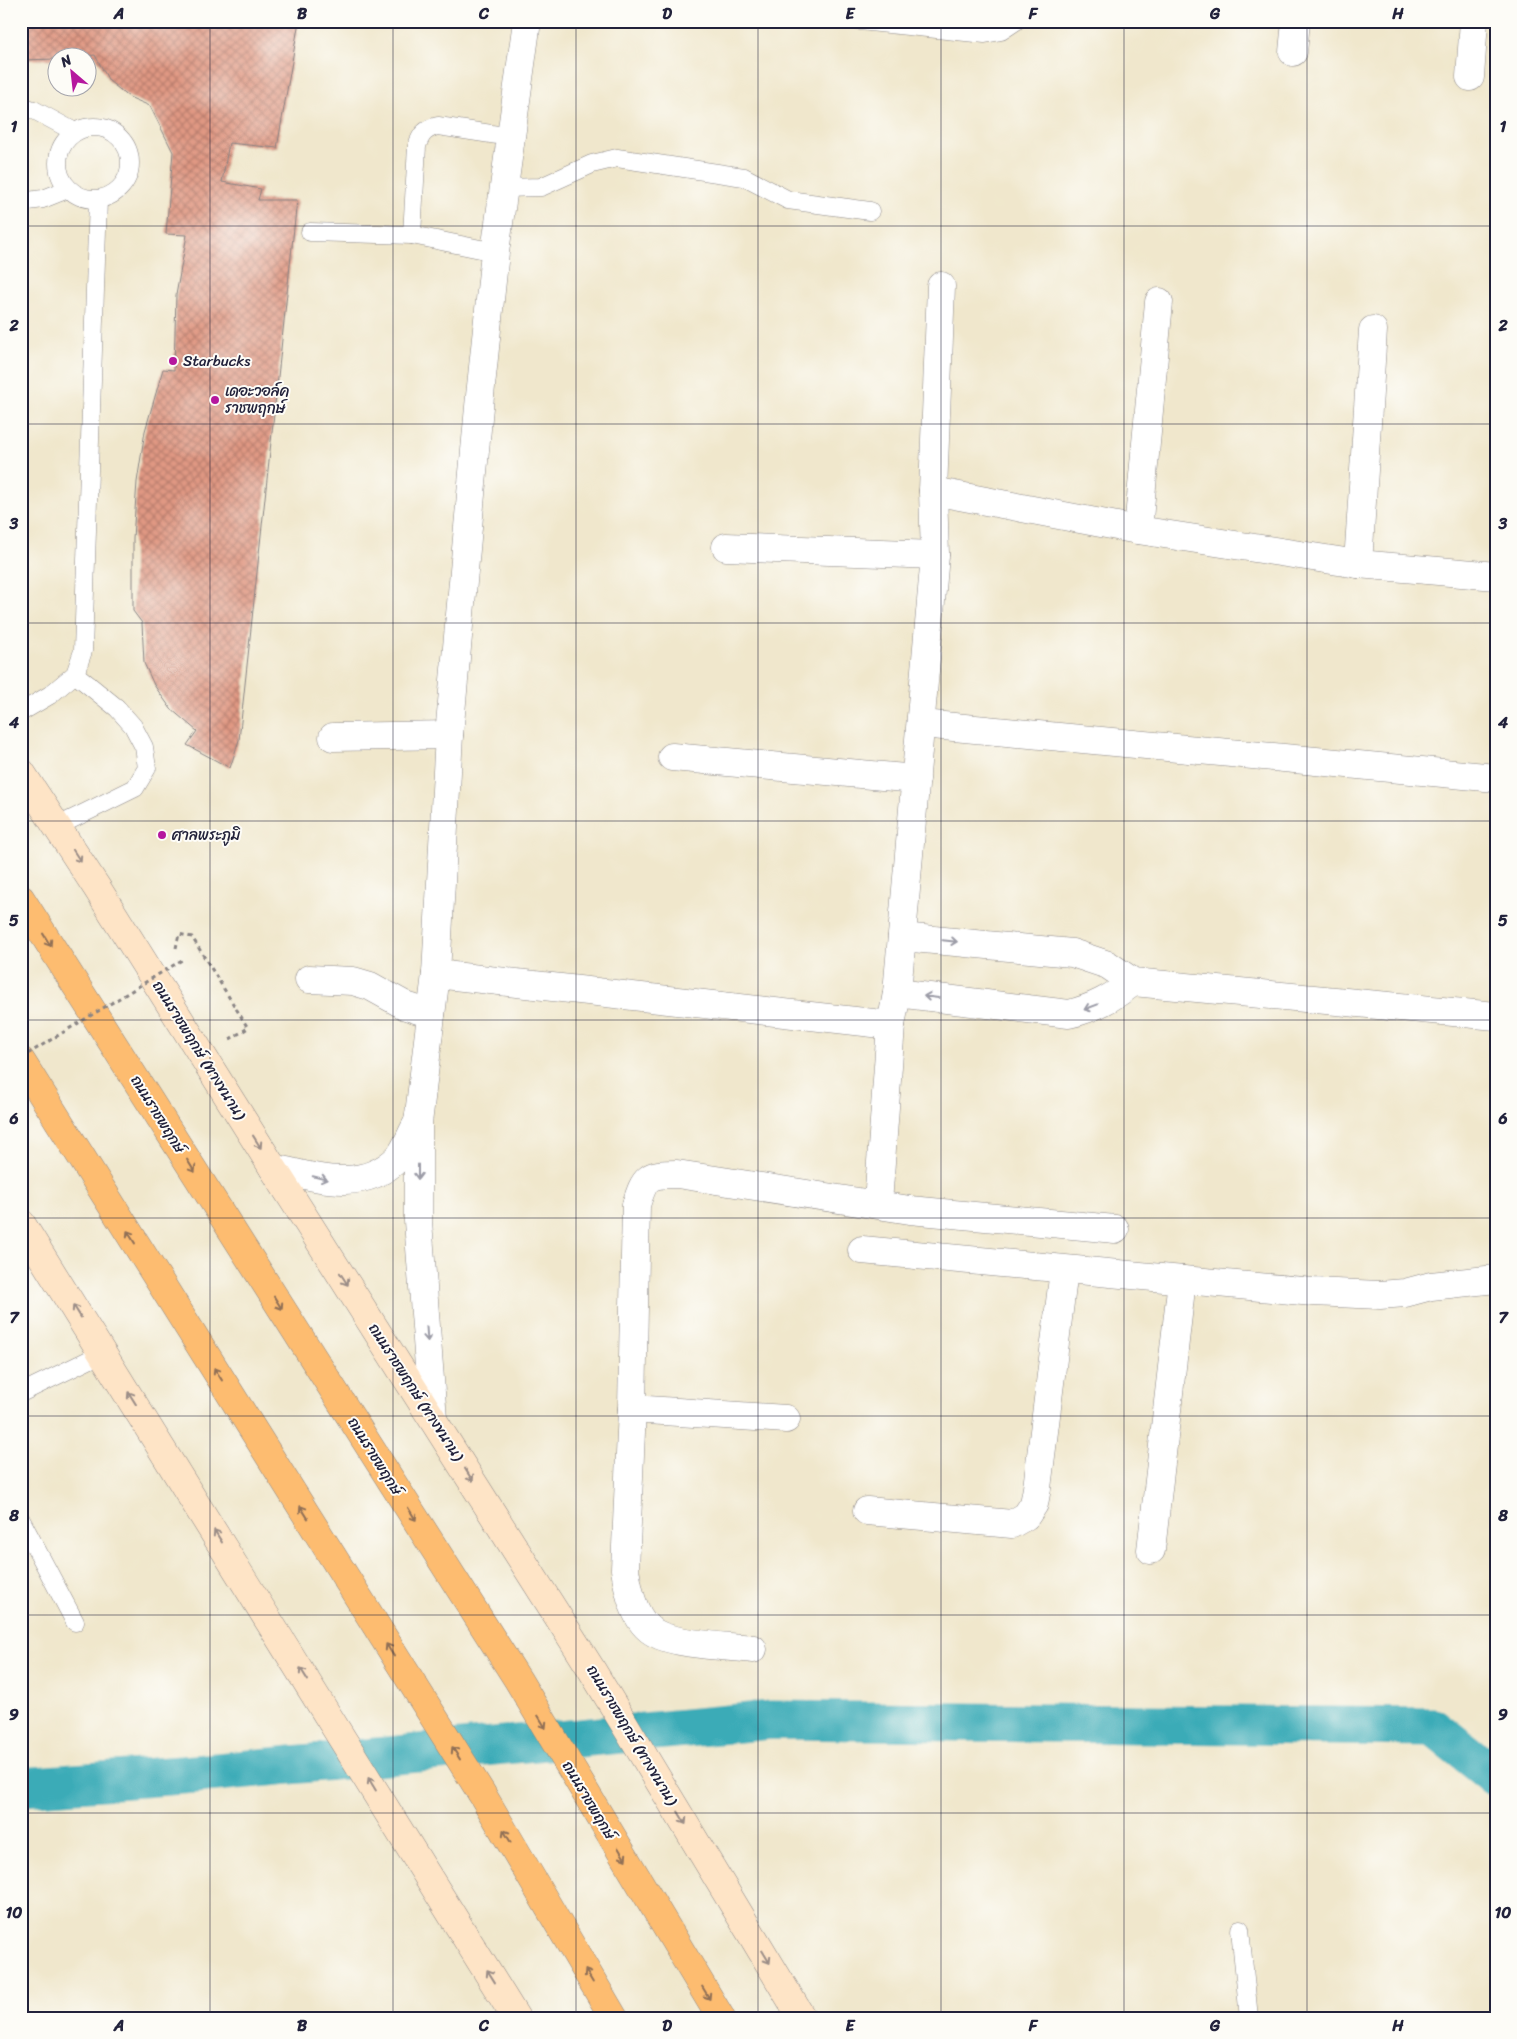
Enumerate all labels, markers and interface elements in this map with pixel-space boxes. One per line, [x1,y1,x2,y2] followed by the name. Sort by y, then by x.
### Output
[113,0,124,28] text: A
[297,0,308,28] text: B
[478,0,490,28] text: C
[662,0,672,28] text: D
[846,0,856,28] text: E
[1028,0,1039,28] text: F
[1209,0,1221,28] text: G
[1391,0,1404,28] text: H
[48,48,98,98] north arrow
[55,48,77,75] text: N
[11,112,18,141] text: 1
[1500,112,1507,141] text: 1
[8,311,19,340] text: 2
[1497,311,1508,340] text: 2
[183,348,251,374] place label: Starbucks
[167,355,179,367] marker: Starbucks
[225,378,290,421] place label: เดอะวอล์ค ราชพฤกษ์
[209,394,221,406] marker: เดอะวอล์ค ราชพฤกษ์
[9,509,19,538] text: 3
[1498,509,1508,538] text: 3
[8,708,19,737] text: 4
[1497,708,1508,737] text: 4
[171,822,241,848] place label: ศาลพระภูมิ
[156,829,168,841] marker: ศาลพระภูมิ
[73,849,83,863] one-way arrow
[9,906,19,935] text: 5
[1498,906,1508,935] text: 5
[42,933,53,947] one-way arrow
[942,936,958,946] one-way arrow
[149,977,249,1123] street label: ถนนราชพฤกษ์ (ทางขนาน)
[923,992,939,1002] one-way arrow
[1084,1003,1099,1013] one-way arrow
[127,1072,189,1156] street label: ถนนราชพฤกษ์
[8,1104,19,1133] text: 6
[1497,1104,1508,1133] text: 6
[252,1135,262,1149] one-way arrow
[186,1158,196,1172] one-way arrow
[413,1163,423,1179] one-way arrow
[312,1174,328,1184] one-way arrow
[126,1230,136,1244] one-way arrow
[339,1272,349,1286] one-way arrow
[273,1296,284,1310] one-way arrow
[9,1303,20,1332] text: 7
[1498,1303,1509,1332] text: 7
[72,1305,82,1319] one-way arrow
[365,1320,467,1464] street label: ถนนราชพฤกษ์ (ทางขนาน)
[422,1325,432,1341] one-way arrow
[212,1368,222,1382] one-way arrow
[126,1391,137,1405] one-way arrow
[344,1414,406,1498] street label: ถนนราชพฤกษ์
[465,1468,475,1482] one-way arrow
[8,1501,19,1530] text: 8
[1497,1501,1508,1530] text: 8
[299,1505,309,1519] one-way arrow
[407,1507,418,1521] one-way arrow
[212,1529,222,1543] one-way arrow
[385,1643,395,1657] one-way arrow
[583,1662,681,1808] street label: ถนนราชพฤกษ์ (ทางขนาน)
[299,1667,309,1681] one-way arrow
[9,1700,19,1729] text: 9
[1498,1700,1508,1729] text: 9
[538,1715,548,1729] one-way arrow
[451,1746,461,1760] one-way arrow
[559,1758,619,1842] street label: ถนนราชพฤกษ์
[366,1777,376,1791] one-way arrow
[678,1810,688,1824] one-way arrow
[501,1829,511,1843] one-way arrow
[617,1847,627,1861] one-way arrow
[6,1898,22,1927] text: 10
[1495,1898,1511,1927] text: 10
[760,1950,771,1964] one-way arrow
[584,1969,594,1983] one-way arrow
[485,1970,495,1984] one-way arrow
[702,1986,712,2000] one-way arrow
[113,2011,124,2039] text: A
[297,2011,308,2039] text: B
[478,2011,490,2039] text: C
[662,2011,672,2039] text: D
[846,2011,856,2039] text: E
[1028,2011,1039,2039] text: F
[1209,2011,1221,2039] text: G
[1391,2011,1404,2039] text: H

